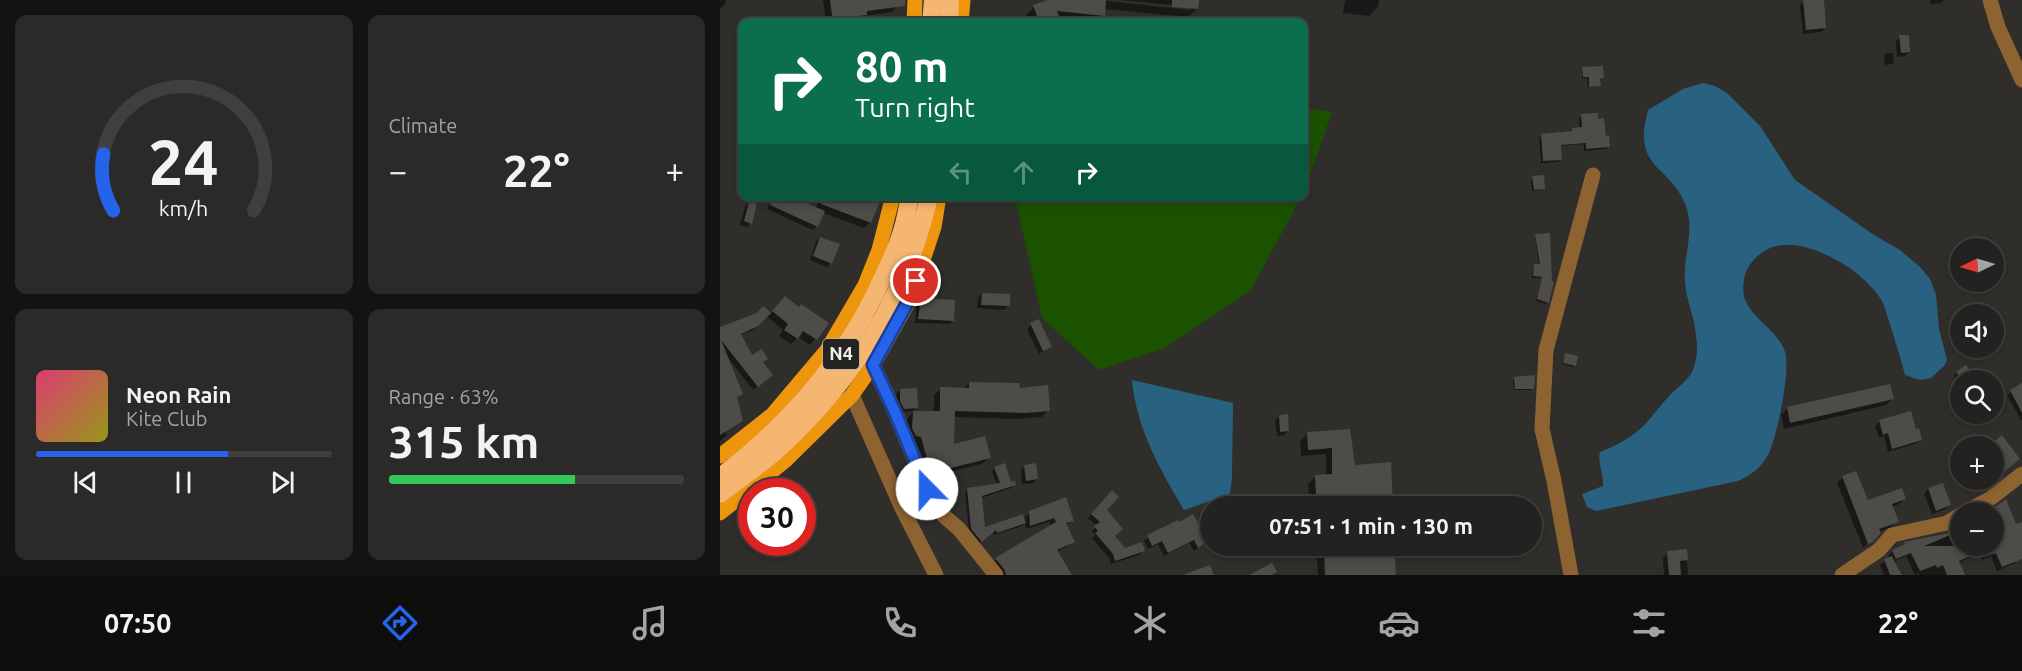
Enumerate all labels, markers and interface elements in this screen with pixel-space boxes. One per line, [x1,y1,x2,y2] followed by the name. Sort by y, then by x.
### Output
[756,42,834,120] icon: right
[855,43,949,90] text: 80 m
[855,92,975,122] text: Turn right
[389,114,457,137] text: Climate
[149,127,219,197] text: 24
[503,145,570,196] text: 22°
[389,152,407,189] text: −
[665,152,684,189] text: +
[944,156,977,189] icon: left
[1007,156,1040,189] icon: ahead
[1070,156,1103,189] icon: right
[159,197,208,221] text: km/h
[1950,238,2004,292] north arrow
[1950,238,2004,556] map controls
[890,255,941,306] pin
[899,264,932,297] icon: arrive
[1950,304,2004,358] button: sound
[823,339,859,369] road number: N4
[1950,370,2004,424] button: search
[126,382,231,407] text: Neon Rain
[389,385,499,408] text: Range · 63%
[126,407,208,430] text: Kite Club
[389,416,539,467] text: 315 km
[1950,436,2004,490] button: +
[895,457,959,521] position arrow
[69,466,102,499] icon: previous
[167,466,200,499] icon: pause
[266,466,299,499] icon: next
[738,478,816,556] speed limit sign: 30
[1950,502,2004,556] button: −
[1269,513,1473,538] text: 07:51 · 1 min · 130 m
[379,602,421,644] icon: directions
[629,602,671,644] icon: music
[879,602,921,644] icon: phone
[1129,602,1171,644] icon: climate
[1378,602,1420,644] icon: car
[1628,602,1670,644] icon: filters
[104,608,171,638] text: 07:50
[1878,608,1918,638] text: 22°

